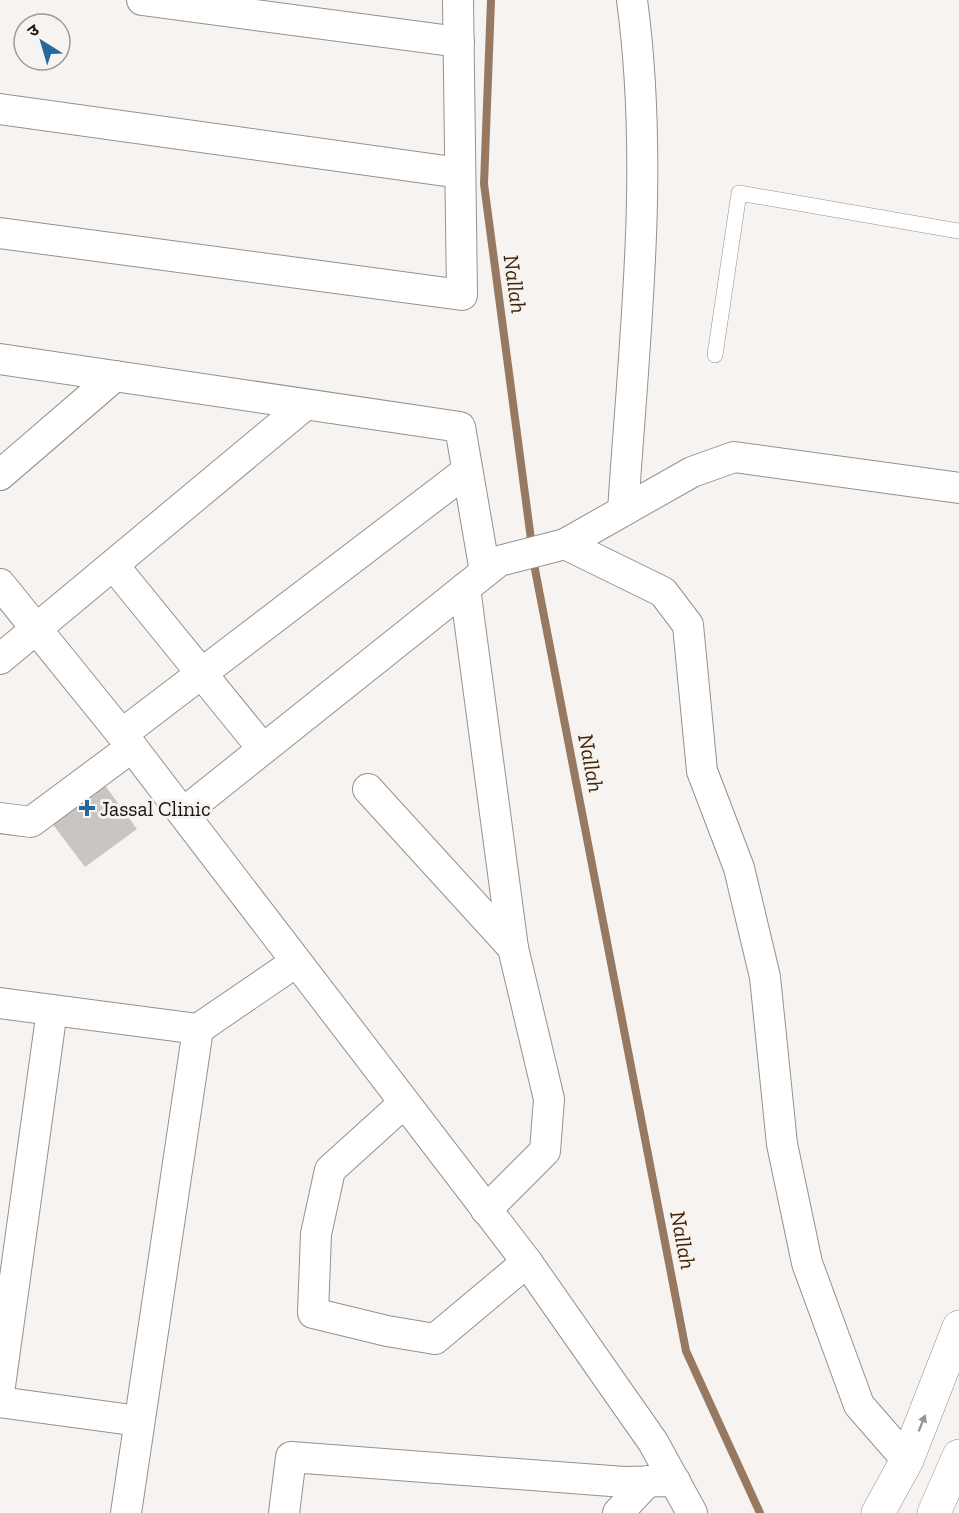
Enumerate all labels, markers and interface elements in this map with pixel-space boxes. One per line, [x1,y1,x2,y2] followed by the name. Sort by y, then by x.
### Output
[12,12,72,72] north arrow
[24,20,43,41] text: उ
[498,253,532,315] water label: Nallah
[572,731,610,795] water label: Nallah
[100,796,211,821] place label: Jassal Clinic
[78,799,96,817] marker: Jassal Clinic
[664,1208,702,1272] water label: Nallah
[918,1414,927,1432] one-way arrow

